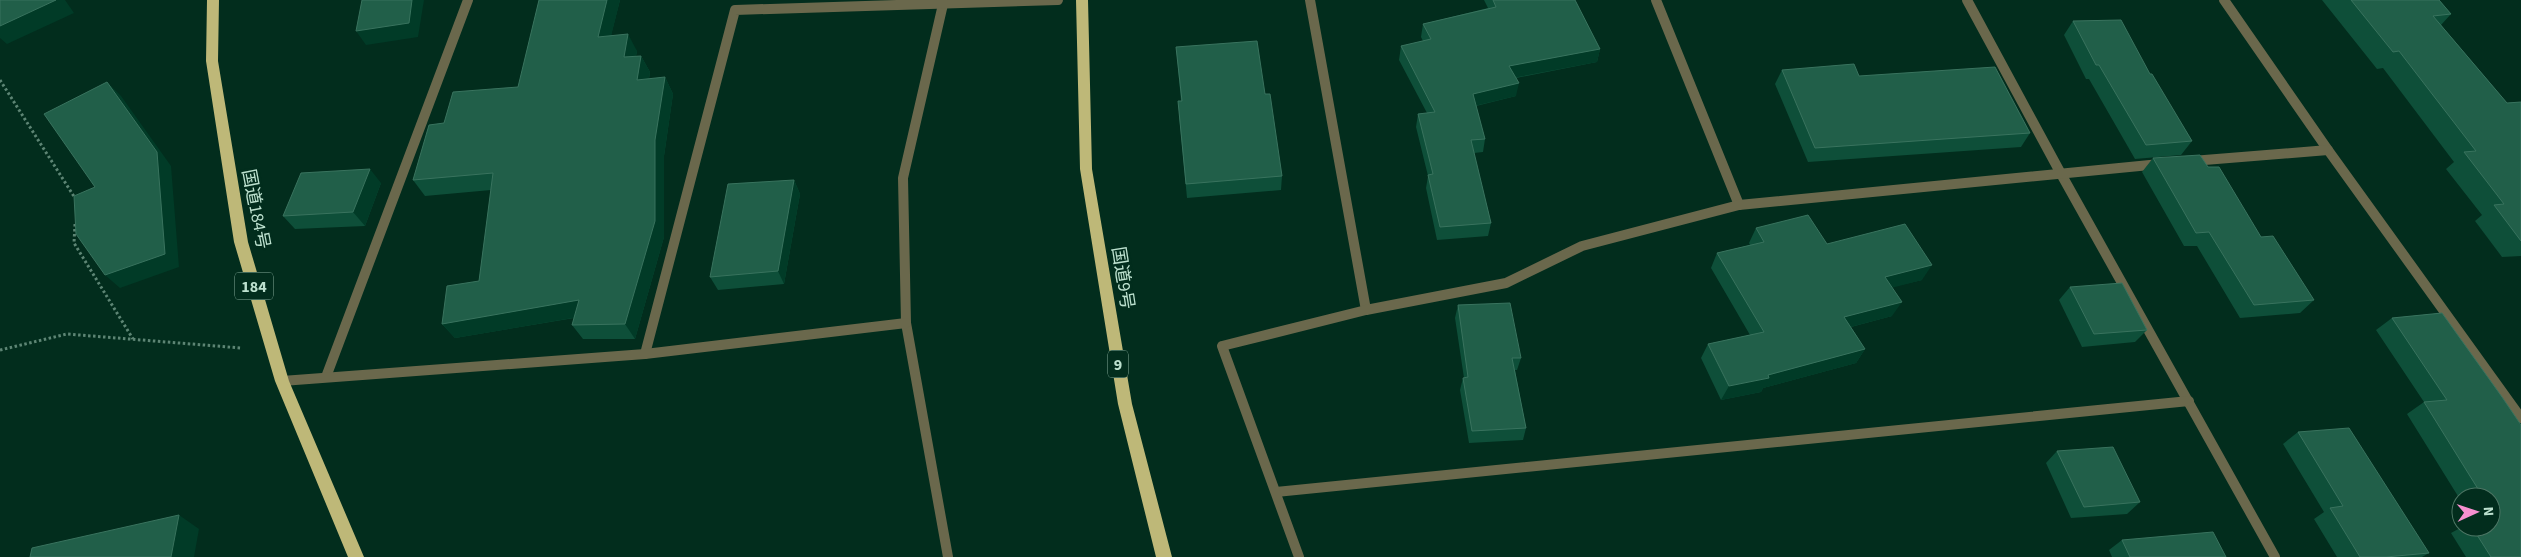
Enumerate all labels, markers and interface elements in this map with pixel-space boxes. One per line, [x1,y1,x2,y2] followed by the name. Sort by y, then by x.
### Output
[236,167,275,251] street label: 国道184号
[1105,245,1140,311] street label: 国道9号
[235,272,273,300] road number: 184
[1108,350,1128,378] road number: 9
[2451,487,2501,537] north arrow
[2478,506,2498,517] text: N

